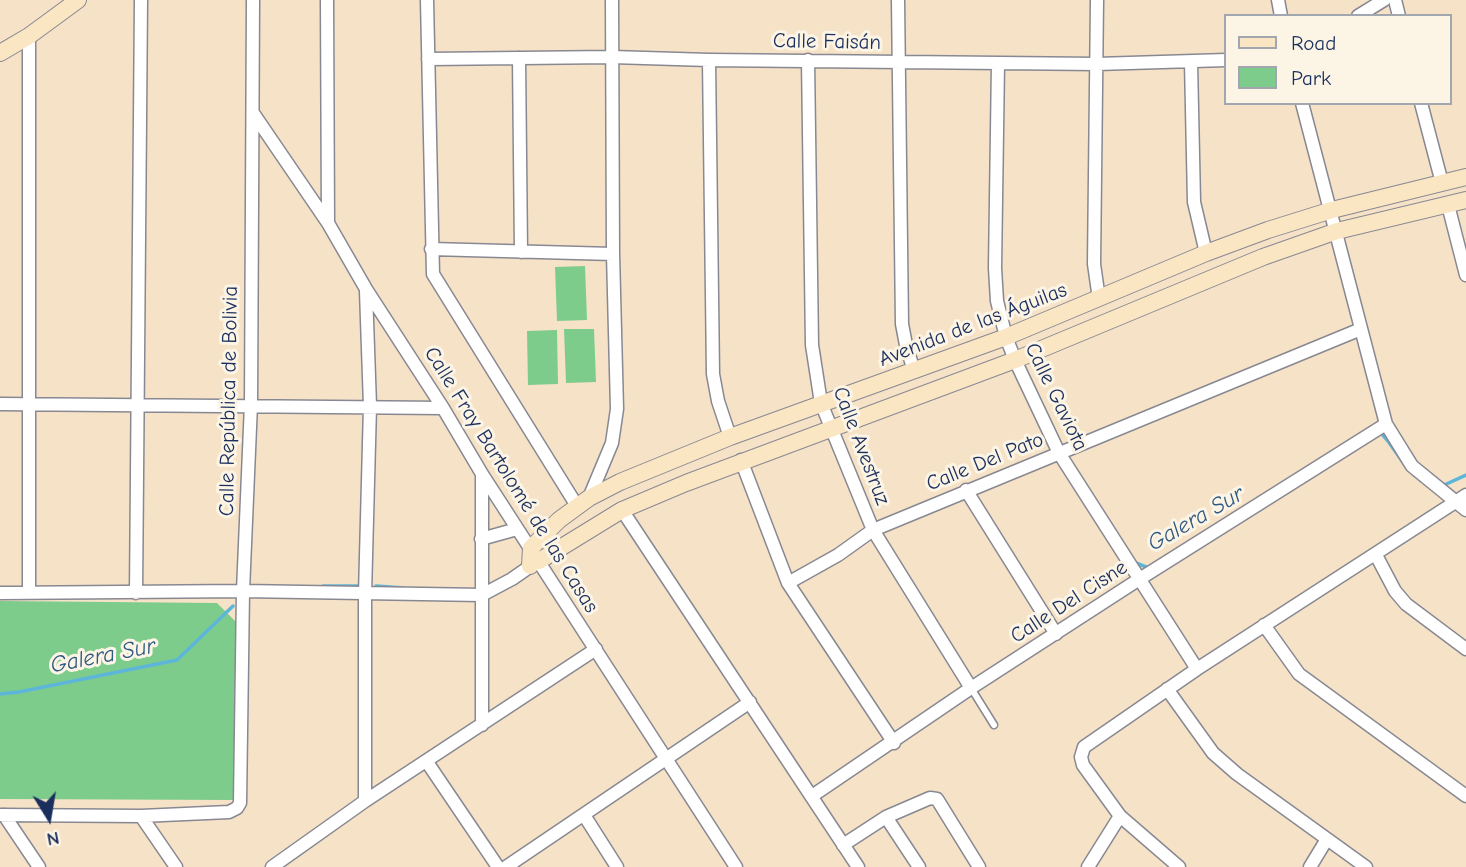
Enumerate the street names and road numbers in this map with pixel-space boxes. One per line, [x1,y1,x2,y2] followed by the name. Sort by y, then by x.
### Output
[773,28,881,56] street label: Calle Faisán
[875,278,1071,372] street label: Avenida de las Águilas
[214,286,244,516] street label: Calle República de Bolivia
[1019,339,1093,455] street label: Calle Gaviota
[418,342,604,618] street label: Calle Fray Bartolomé de las Casas
[827,383,895,509] street label: Calle Avestruz
[923,427,1047,497] street label: Calle Del Pato
[1006,555,1132,649] street label: Calle Del Cisne

